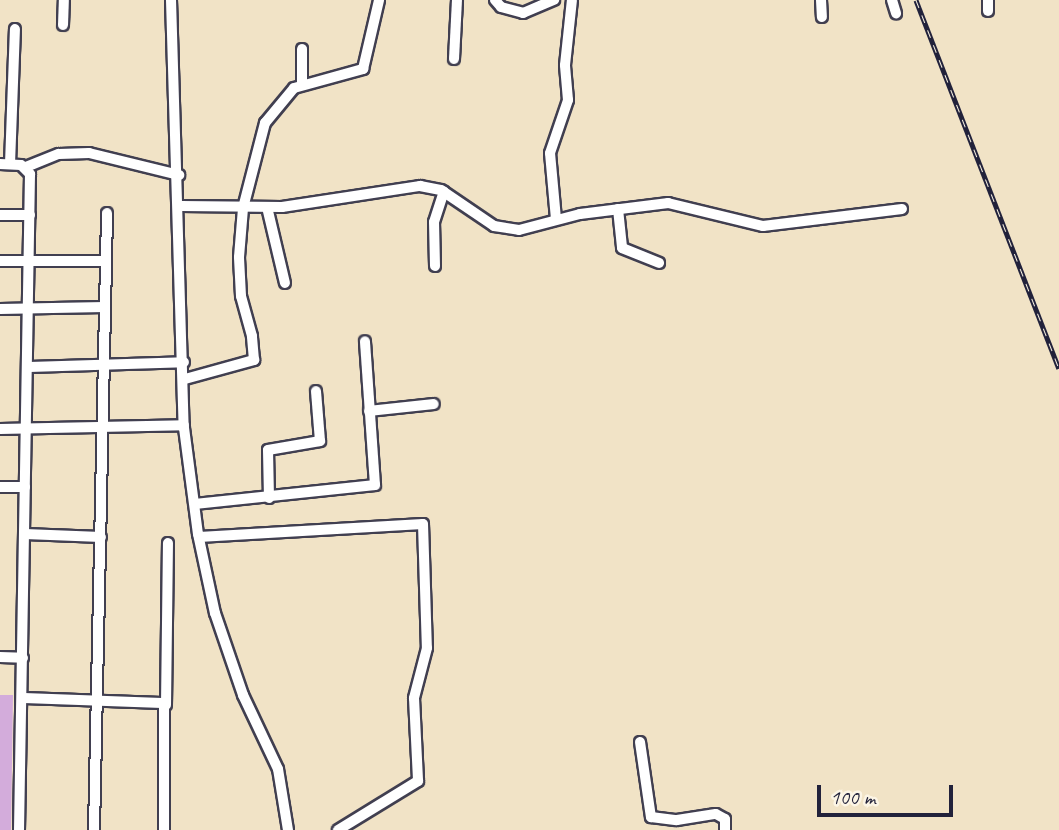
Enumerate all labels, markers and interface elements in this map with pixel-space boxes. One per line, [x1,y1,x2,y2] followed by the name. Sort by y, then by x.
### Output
[821,770,958,814] scale bar
[830,784,875,810] text: 100 m

